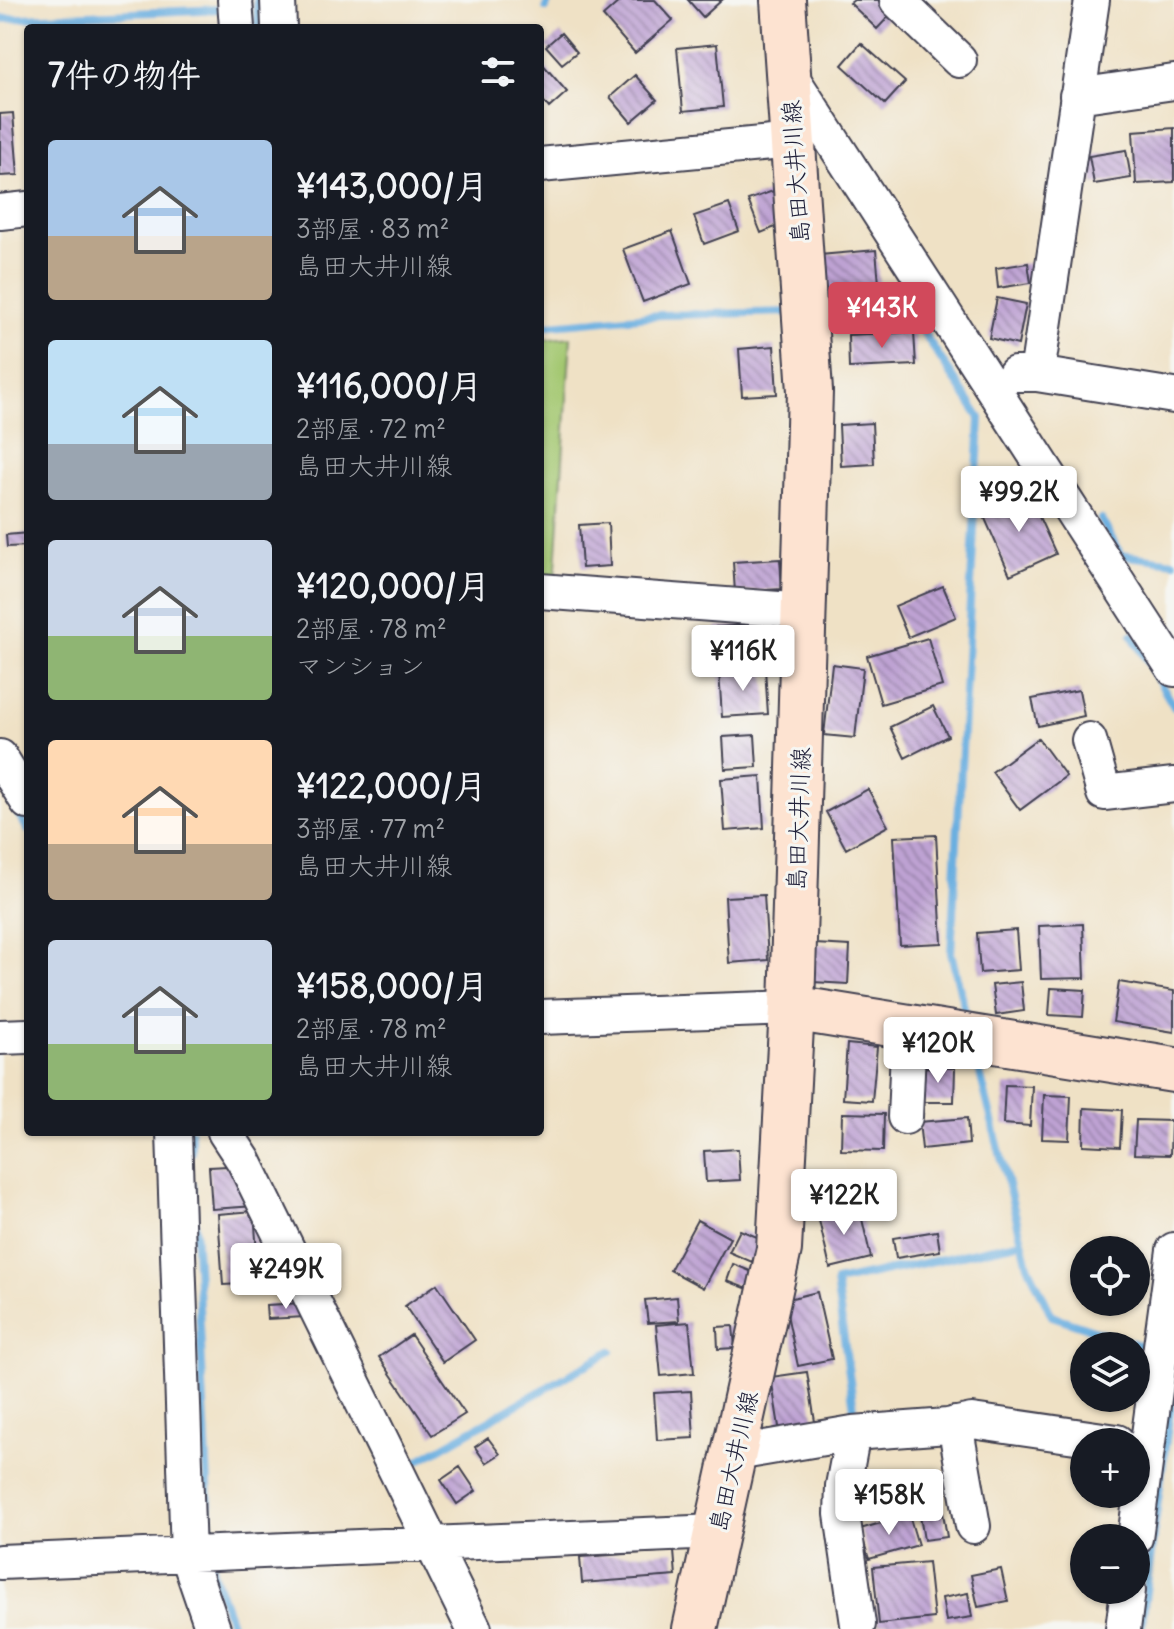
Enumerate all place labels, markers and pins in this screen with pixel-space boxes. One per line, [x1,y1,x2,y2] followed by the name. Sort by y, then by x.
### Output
[826,282,938,350] pin: ¥143K
[954,466,1084,534] pin: ¥99.2K
[687,625,799,693] pin: ¥116K
[882,1017,994,1085] pin: ¥120K
[788,1169,900,1237] pin: ¥122K
[230,1243,342,1311] pin: ¥249K
[833,1469,945,1537] pin: ¥158K

